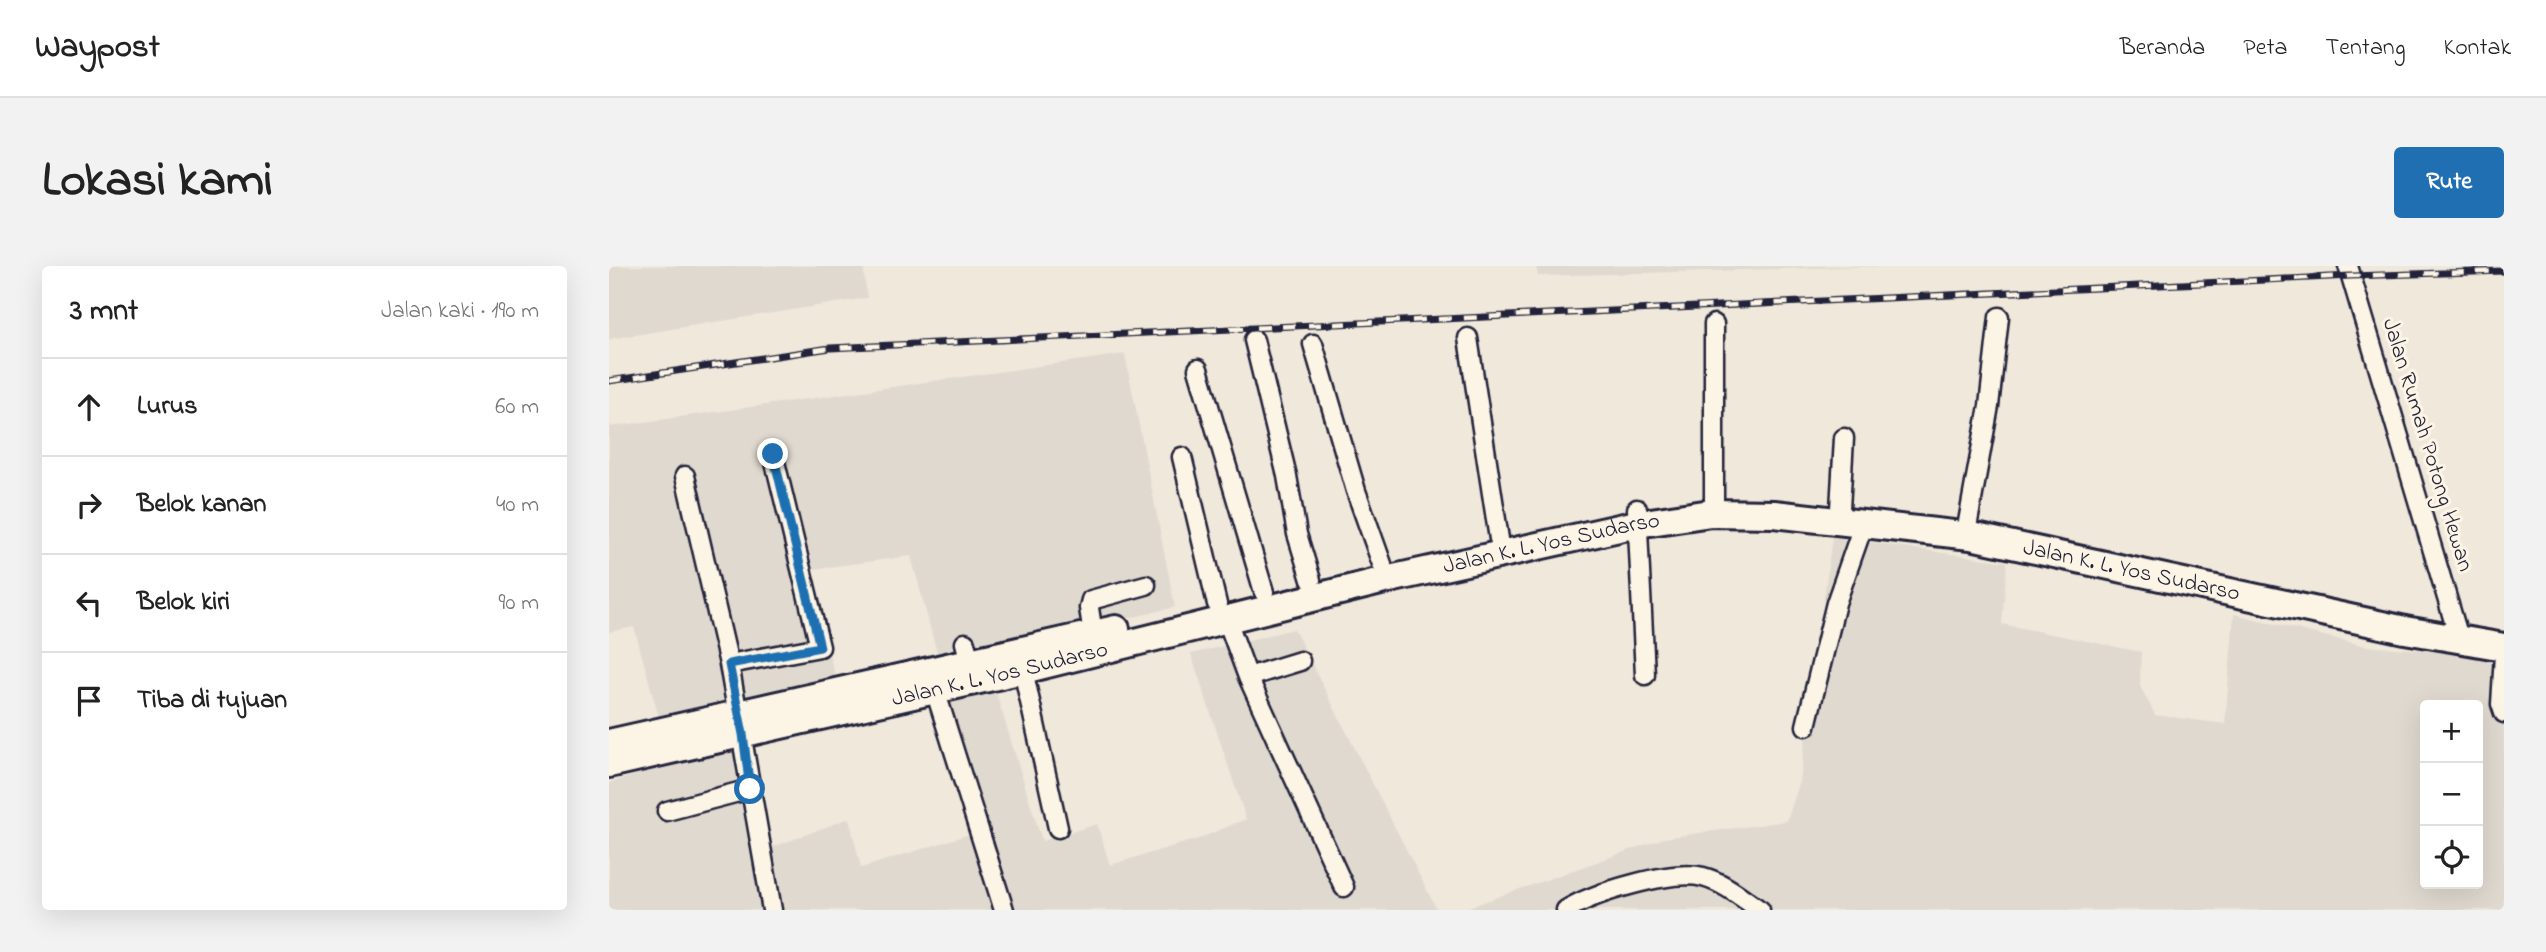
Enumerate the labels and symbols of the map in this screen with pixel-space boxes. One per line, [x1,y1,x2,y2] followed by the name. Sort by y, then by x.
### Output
[2372,314,2481,576] street label: Jalan Rumah Potong Hewan
[757,438,788,469] route end
[1440,504,1662,583] street label: Jalan K. L. Yos Sudarso
[2020,531,2243,610] street label: Jalan K. L. Yos Sudarso
[889,633,1111,716] street label: Jalan K. L. Yos Sudarso
[734,773,765,804] route start

